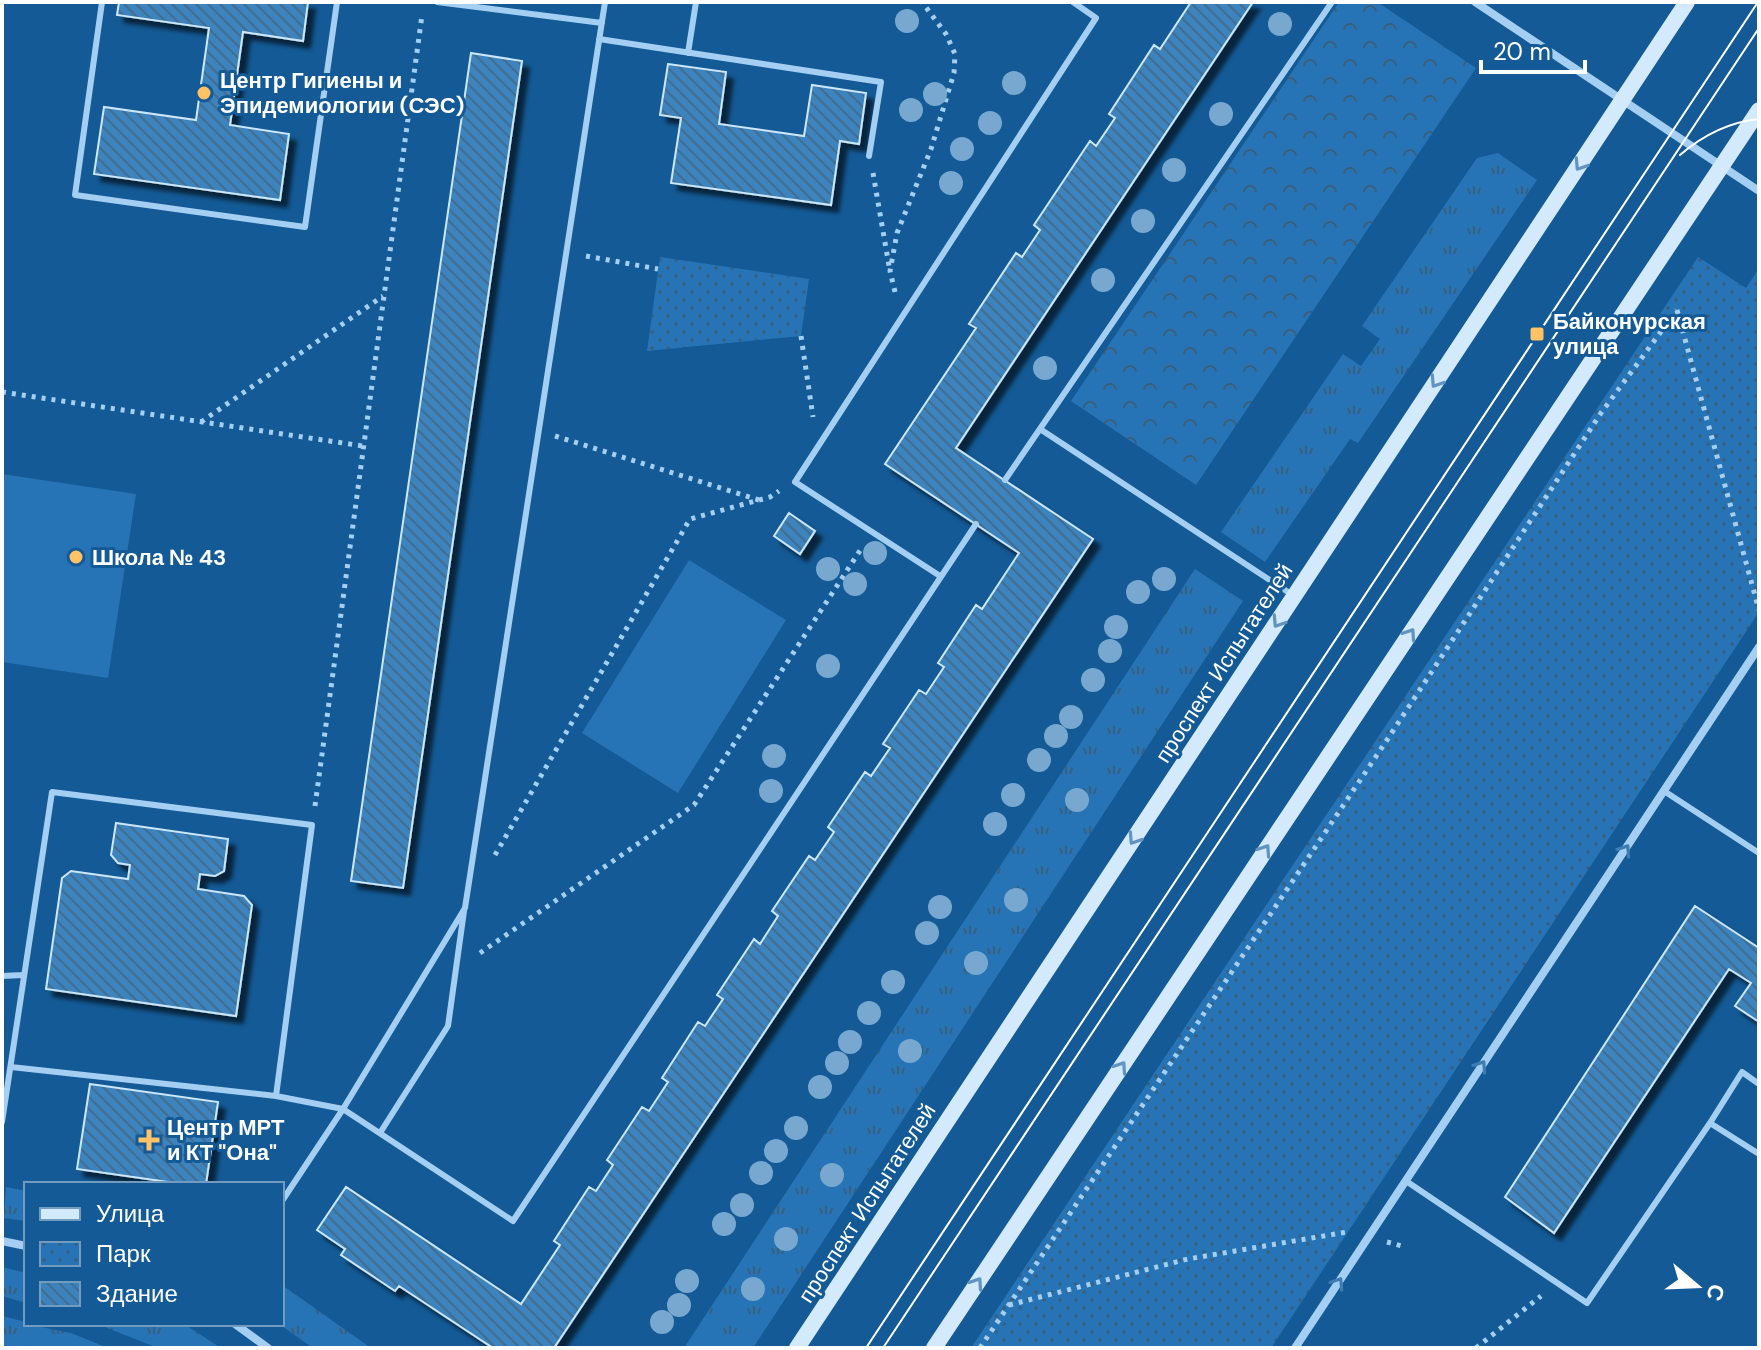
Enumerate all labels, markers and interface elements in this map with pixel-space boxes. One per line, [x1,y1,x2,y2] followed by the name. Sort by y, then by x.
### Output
[1481,24,1585,74] scale bar
[1493,36,1551,67] text: 20 m
[220,66,465,120] place label: Центр Гигиены и Эпидемиологии (СЭС)
[195,84,213,102] marker: Центр Гигиены и Эпидемиологии (СЭС)
[1574,156,1589,170] one-way arrow
[1553,307,1706,361] place label: Байконурская улица
[1528,325,1546,343] marker: Байконурская улица
[1431,373,1446,387] one-way arrow
[92,543,226,572] place label: Школа № 43
[67,548,85,566] marker: Школа № 43
[1149,558,1299,768] street label: проспект Испытателей
[1272,613,1287,628] one-way arrow
[1400,628,1415,643] one-way arrow
[1129,830,1144,844] one-way arrow
[1615,844,1630,858] one-way arrow
[1256,845,1271,859] one-way arrow
[1111,1061,1126,1075] one-way arrow
[1472,1061,1487,1075] one-way arrow
[792,1098,942,1308] street label: проспект Испытателей
[167,1113,285,1167] place label: Центр МРТ и КТ "Она"
[138,1129,160,1151] marker: Центр МРТ и КТ "Она"
[24,1182,284,1326] legend
[96,1198,165,1229] text: Улица
[96,1238,151,1269] text: Парк
[1657,1246,1737,1326] north arrow
[967,1277,982,1292] one-way arrow
[1328,1277,1343,1292] one-way arrow
[96,1278,178,1309] text: Здание
[1699,1280,1732,1305] text: С

